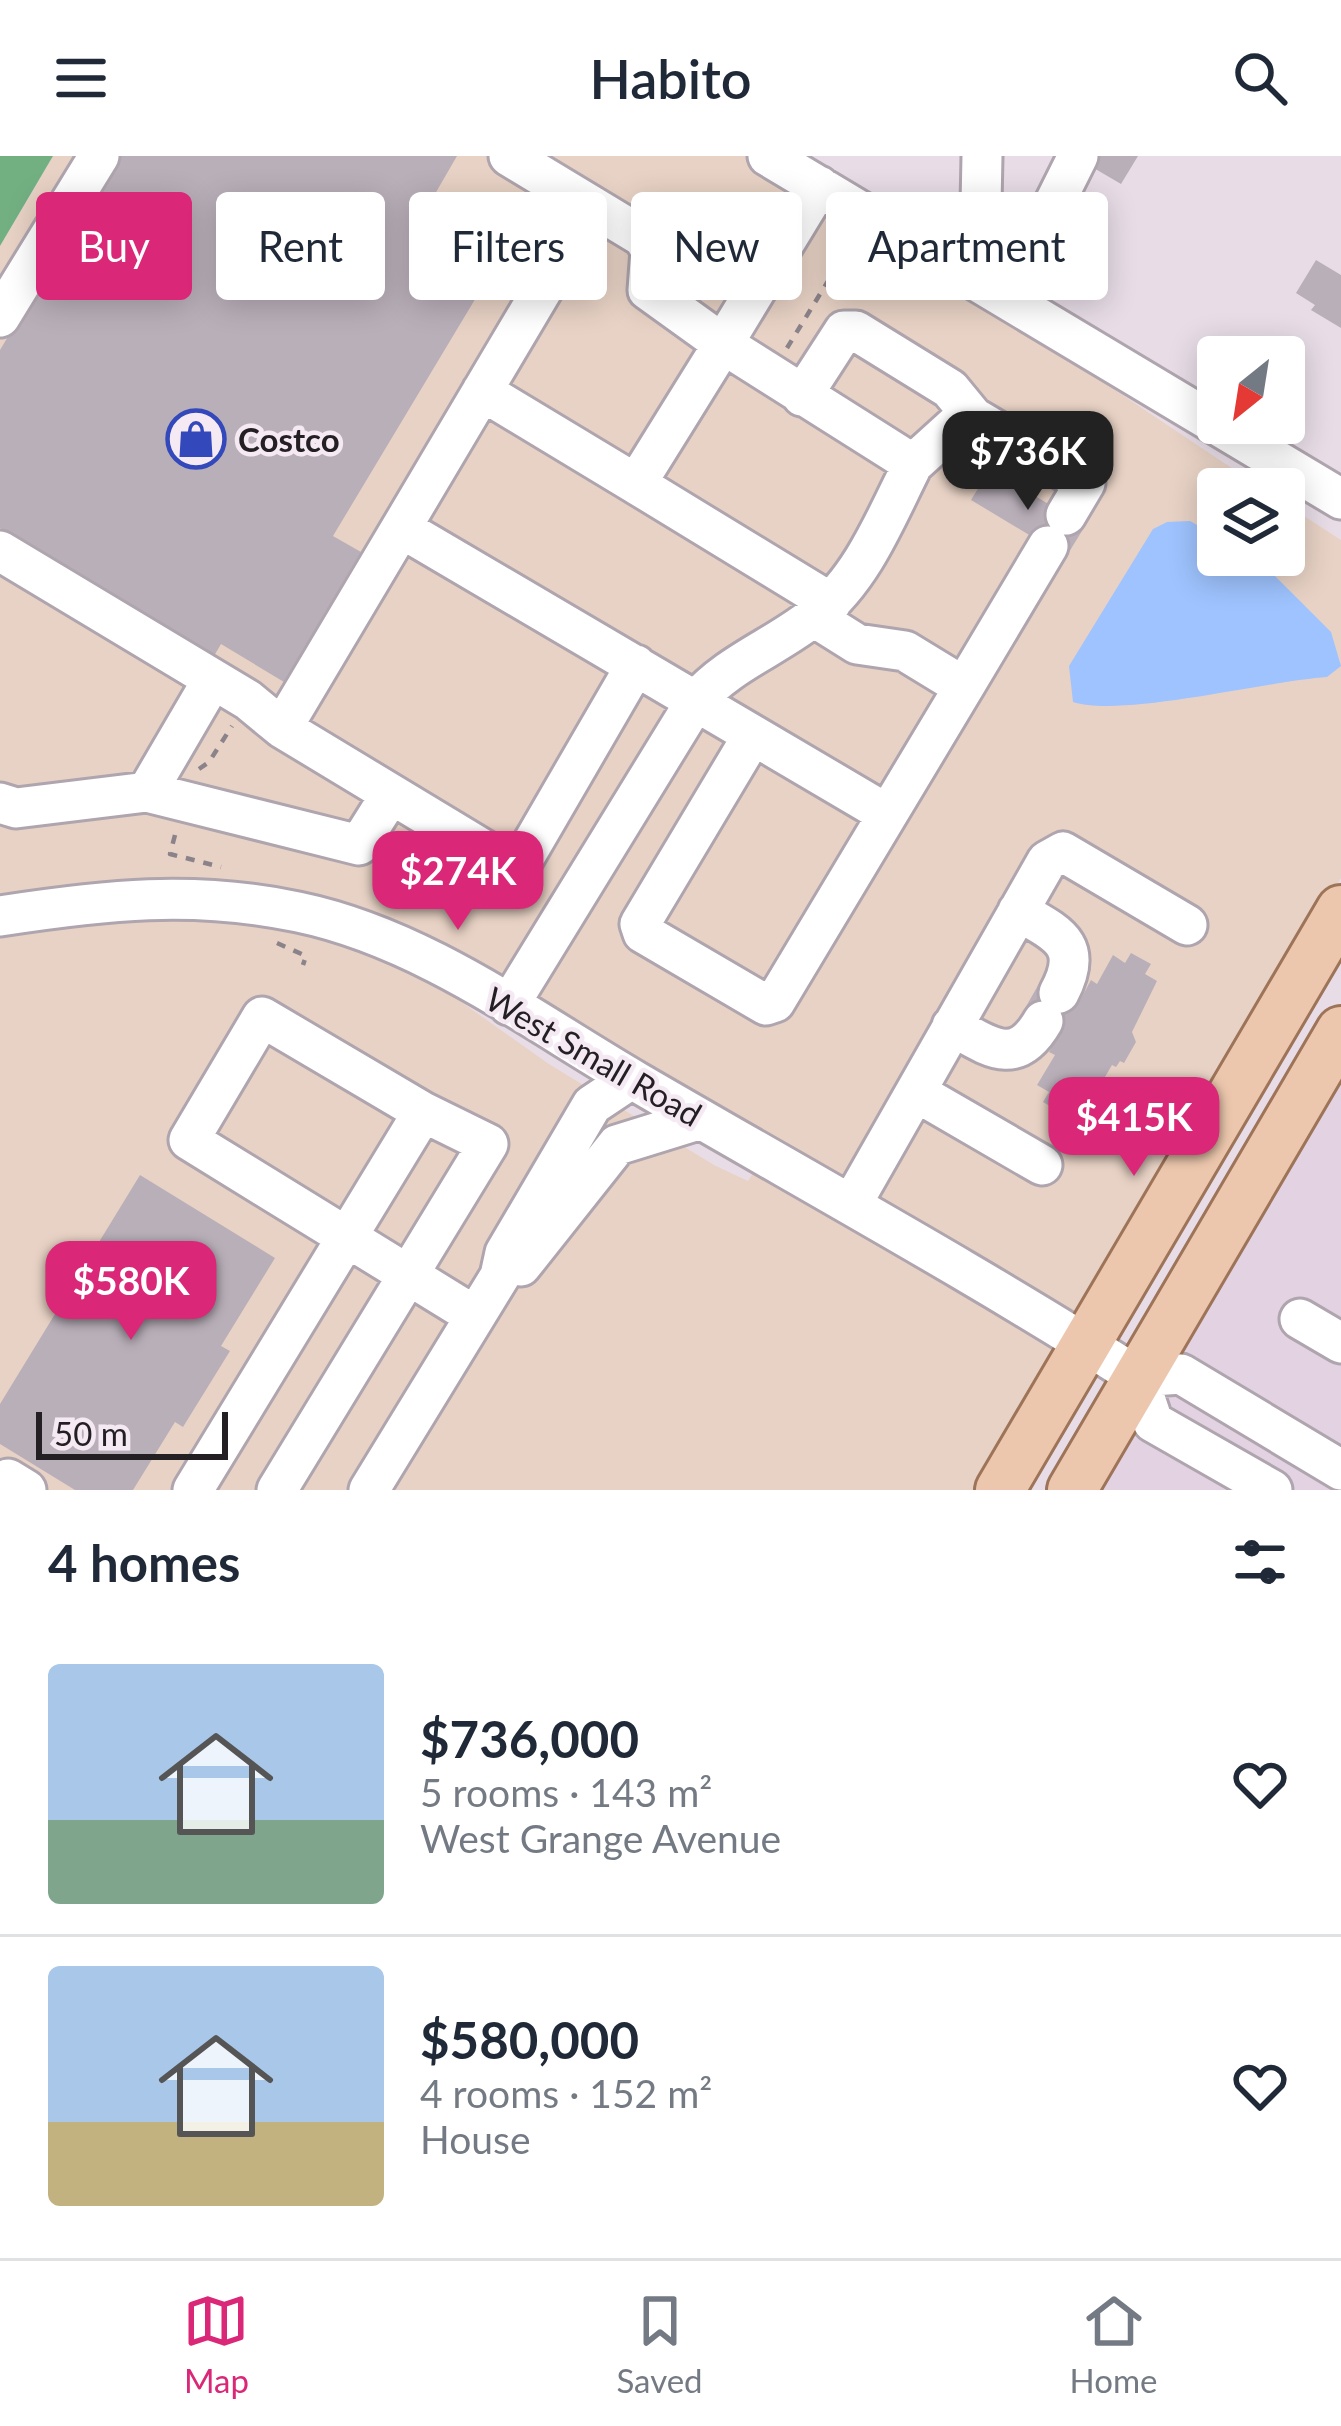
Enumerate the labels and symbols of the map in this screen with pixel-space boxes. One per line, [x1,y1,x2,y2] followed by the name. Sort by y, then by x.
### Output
[1197,336,1305,444] north arrow
[165,408,227,470] shop icon: Costco
[944,411,1112,513] pin: $736K
[238,419,340,459] place label: Costco
[374,831,542,933] pin: $274K
[479,978,709,1134] street label: West Small Road
[1050,1077,1218,1179] pin: $415K
[47,1241,215,1343] pin: $580K
[36,1406,228,1459] scale bar

